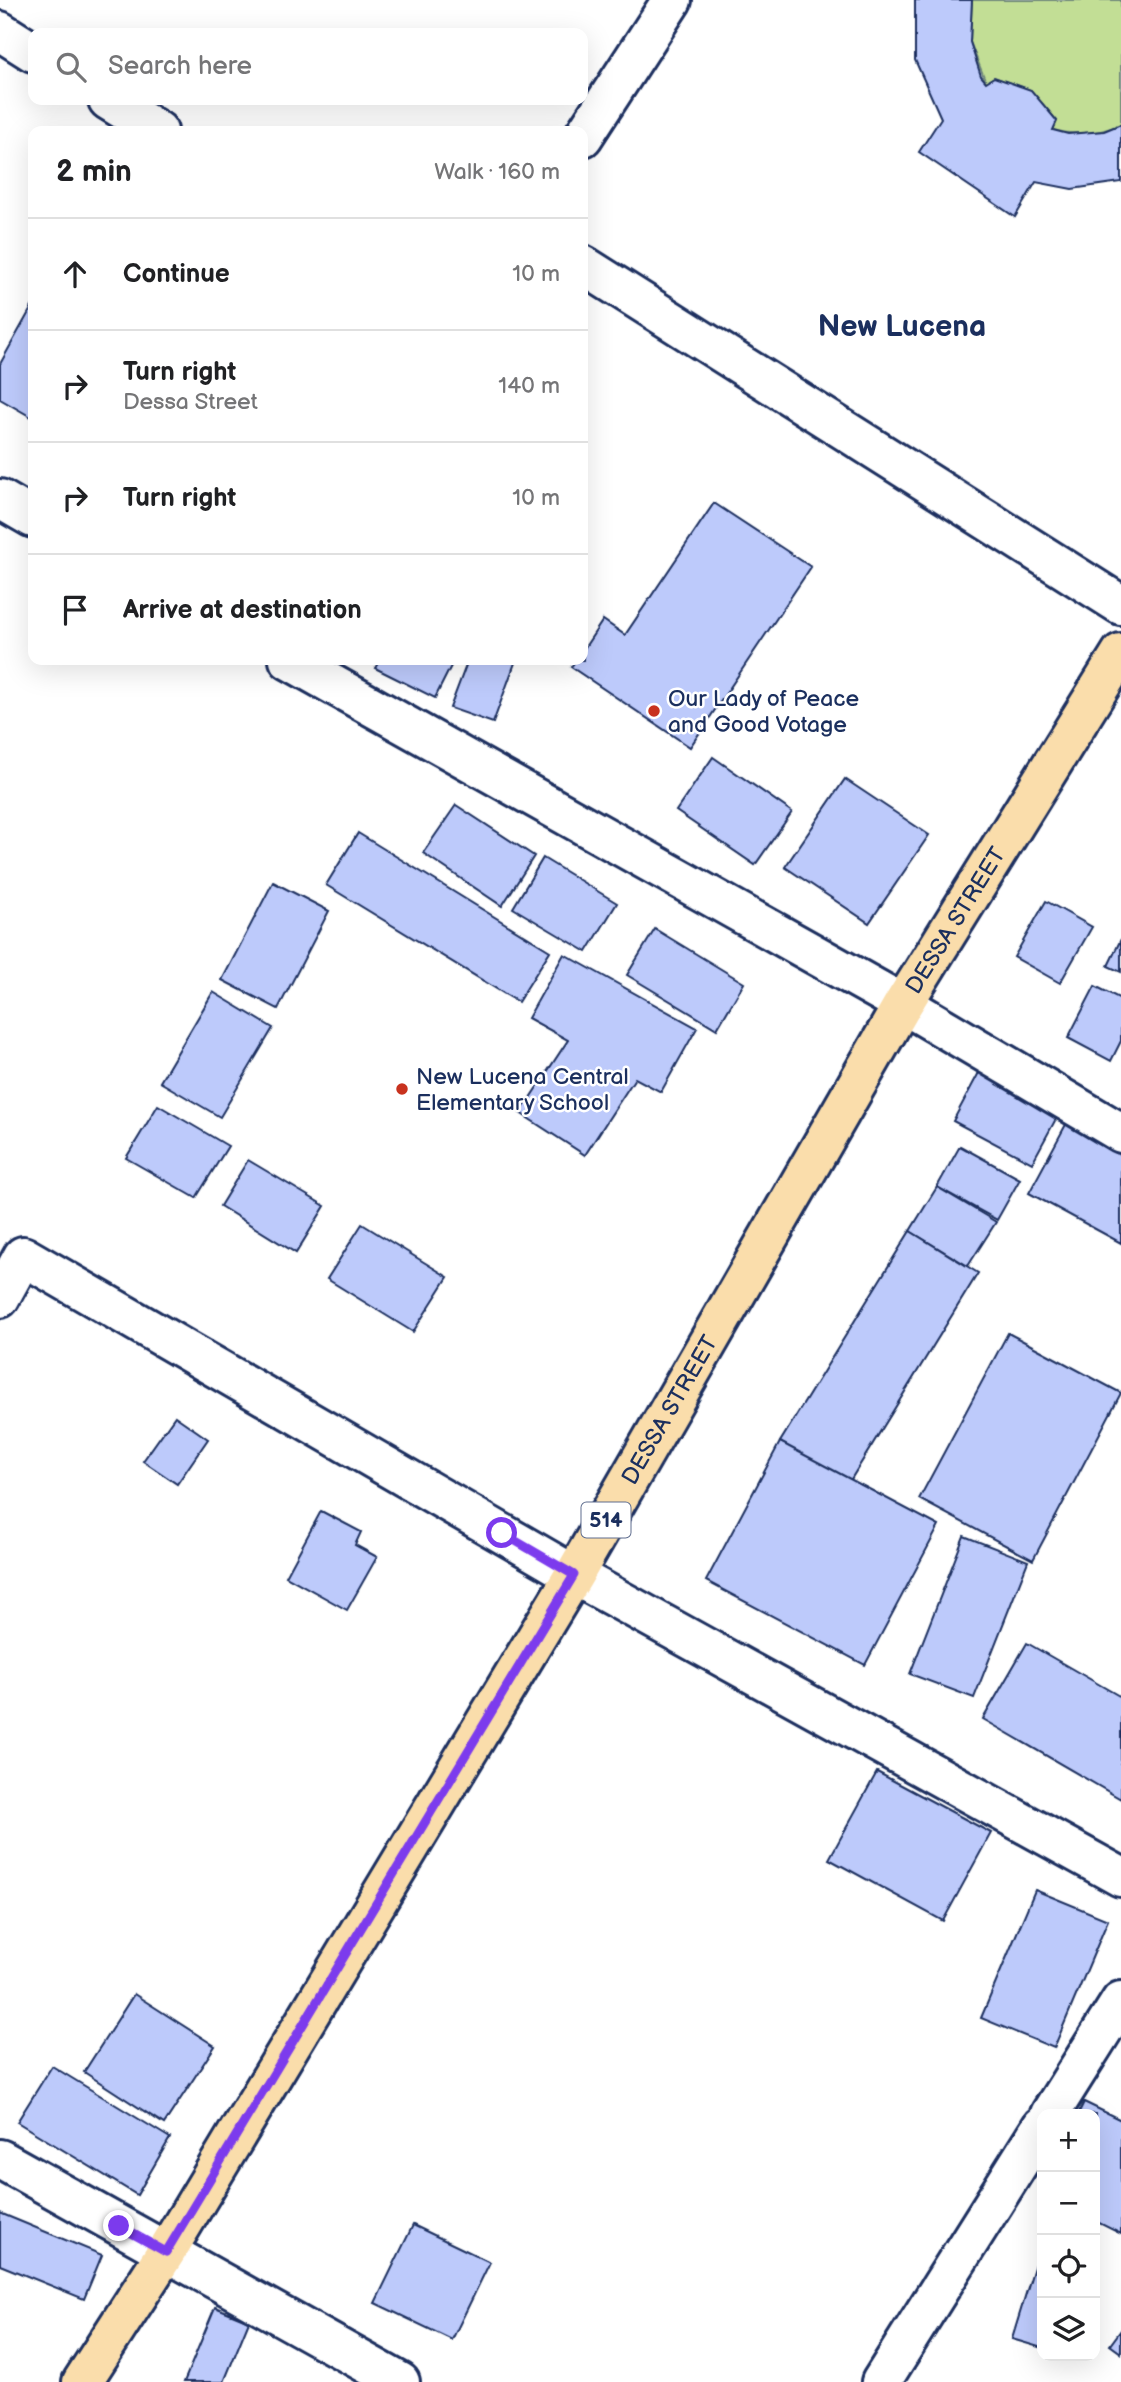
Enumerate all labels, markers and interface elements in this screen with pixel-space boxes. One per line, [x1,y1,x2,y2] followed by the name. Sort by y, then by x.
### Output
[28,28,588,105] search box
[52,48,90,86] icon: search
[108,51,252,82] text: Search here
[56,154,132,190] text: 2 min
[434,158,560,186] text: Walk · 160 m
[56,255,94,293] icon: ahead
[123,259,230,290] text: Continue
[512,260,560,288] text: 10 m
[818,309,986,345] district label: New Lucena
[123,357,236,388] text: Turn right
[56,367,94,405] icon: right
[498,372,560,400] text: 140 m
[123,388,258,416] text: Dessa Street
[56,479,94,517] icon: right
[123,483,236,514] text: Turn right
[512,484,560,512] text: 10 m
[56,591,94,629] icon: arrive
[123,595,362,626] text: Arrive at destination
[668,685,859,739] place label: Our Lady of Peace and Good Votage
[646,703,662,719] marker: Our Lady of Peace and Good Votage
[900,842,1012,999] street label: DESSA STREET
[416,1063,629,1117] place label: New Lucena Central Elementary School
[394,1081,410,1097] marker: New Lucena Central Elementary School
[616,1330,724,1490] street label: DESSA STREET
[582,1502,630,1538] road number: 514
[486,1517,517,1548] route start
[1037,2109,1100,2361] map controls
[1037,2109,1100,2172] button: +
[1037,2172,1100,2235] button: −
[103,2210,134,2241] route end
[1037,2235,1100,2298] button: locate
[1037,2298,1100,2361] button: layers

